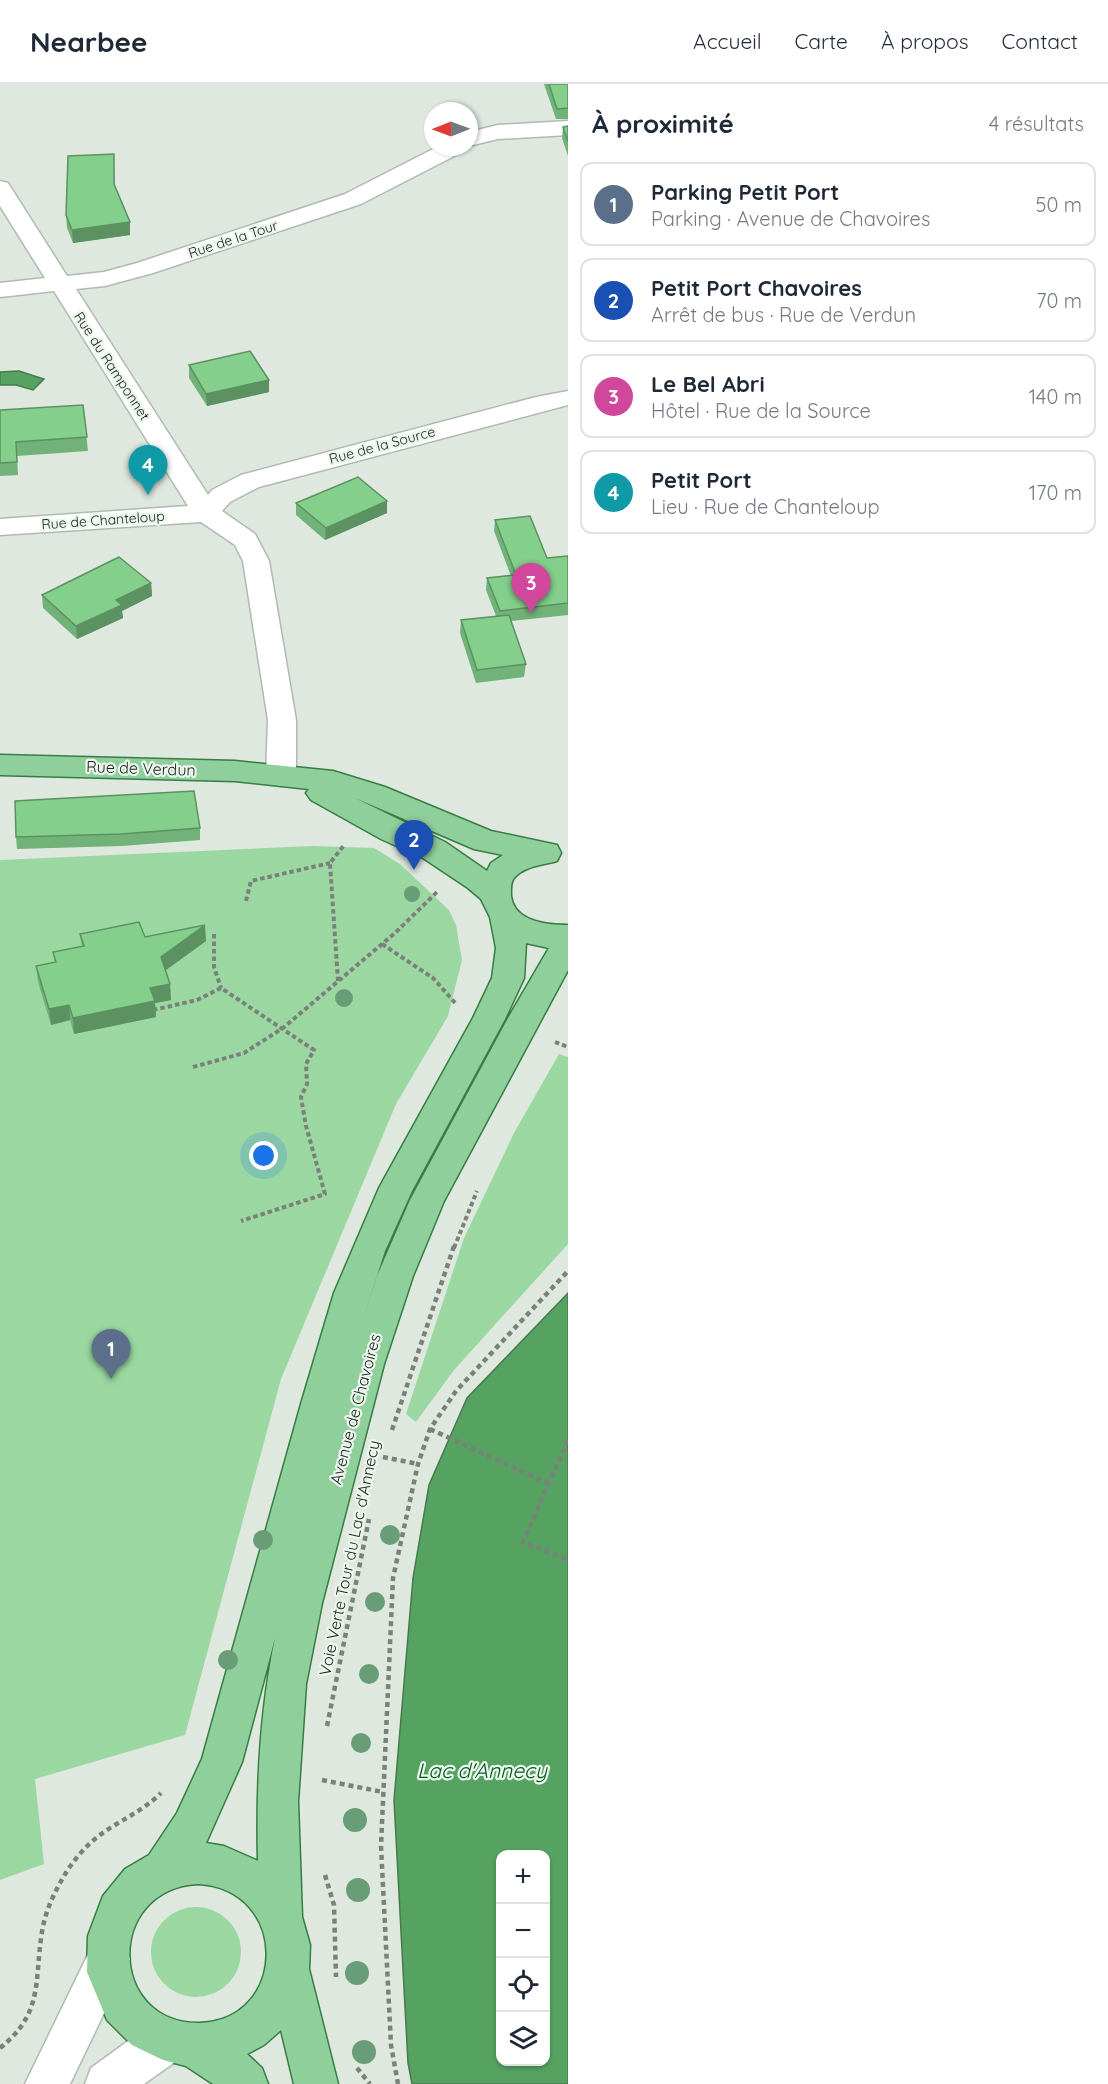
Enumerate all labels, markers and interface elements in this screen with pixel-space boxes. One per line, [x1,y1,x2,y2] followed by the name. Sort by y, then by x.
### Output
[30,24,148,59] text: Nearbee
[693,28,762,54] text: Accueil
[795,28,848,54] text: Carte
[881,28,969,54] text: À propos
[1002,28,1078,54] text: Contact
[424,102,478,156] north arrow
[592,107,734,140] text: À proximité
[989,111,1084,136] text: 4 résultats
[651,178,839,206] text: Parking Petit Port
[610,192,617,217] text: 1
[1036,192,1082,217] text: 50 m
[651,206,930,231] text: Parking · Avenue de Chavoires
[186,216,281,262] street label: Rue de la Tour
[651,274,862,302] text: Petit Port Chavoires
[608,288,619,313] text: 2
[1036,288,1082,313] text: 70 m
[651,302,916,327] text: Arrêt de bus · Rue de Verdun
[70,308,154,424] street label: Rue du Ramponnet
[651,370,765,398] text: Le Bel Abri
[608,384,619,409] text: 3
[1029,384,1082,409] text: 140 m
[651,398,871,423] text: Hôtel · Rue de la Source
[327,422,437,468] street label: Rue de la Source
[128,446,168,495] pin: 4
[651,466,752,494] text: Petit Port
[608,480,619,505] text: 4
[1029,480,1082,505] text: 170 m
[651,494,880,519] text: Lieu · Rue de Chanteloup
[41,507,165,533] street label: Rue de Chanteloup
[512,564,550,613] pin: 3
[86,756,196,780] street label: Rue de Verdun
[394,820,434,870] pin: 2
[249,1141,278,1170] your location
[92,1330,130,1379] pin: 1
[325,1332,385,1486] street label: Avenue de Chavoires
[314,1438,384,1678] street label: Voie Verte Tour du Lac d'Annecy
[417,1757,548,1783] water label: Lac d'Annecy
[496,1850,550,2066] map controls
[496,1850,550,1904] button: +
[496,1904,550,1958] button: −
[496,1958,550,2012] button: locate
[496,2012,550,2066] button: layers

